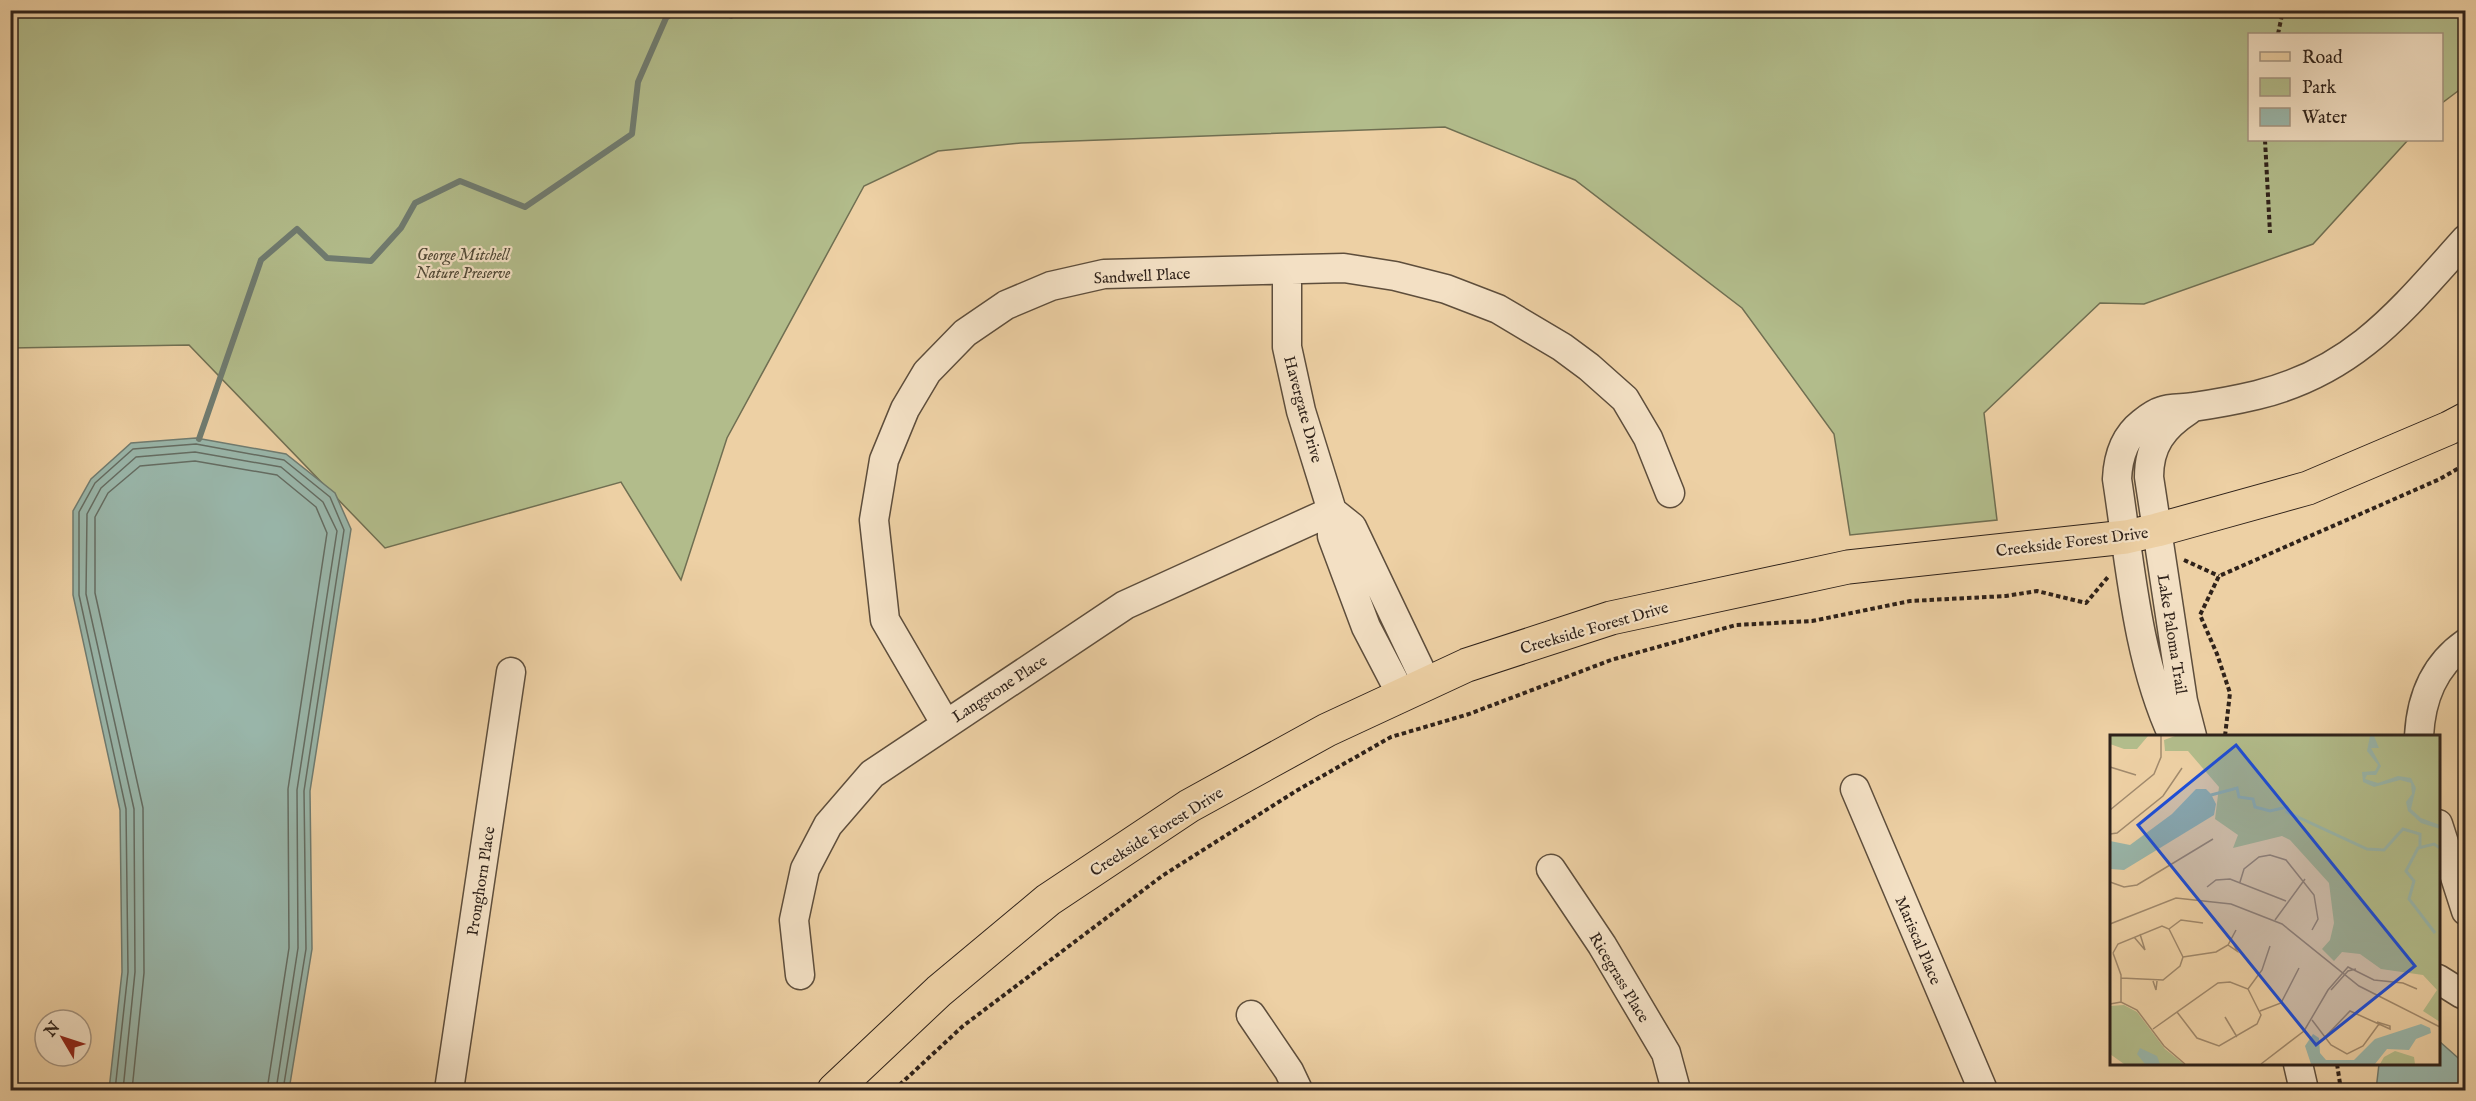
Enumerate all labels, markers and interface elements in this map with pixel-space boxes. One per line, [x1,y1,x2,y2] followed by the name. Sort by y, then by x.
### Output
[2248,33,2443,141] legend
[2302,47,2343,70] text: Road
[2302,77,2337,100] text: Park
[2302,107,2347,130] text: Water
[416,246,511,284] park label: George Mitchell Nature Preserve
[1093,264,1191,290] street label: Sandwell Place
[1278,354,1326,465] street label: Havergate Drive
[1995,524,2150,562] street label: Creekside Forest Drive
[2152,573,2190,696] street label: Lake Paloma Trail
[1518,598,1671,660] street label: Creekside Forest Drive
[949,652,1051,728] street label: Langstone Place
[2110,735,2440,1065] inset map
[1087,784,1227,882] street label: Creekside Forest Drive
[463,825,501,937] street label: Pronghorn Place
[1890,894,1945,988] street label: Mariscal Place
[1584,929,1653,1027] street label: Ricegrass Place
[33,1008,93,1068] north arrow
[40,1018,65,1042] text: N

